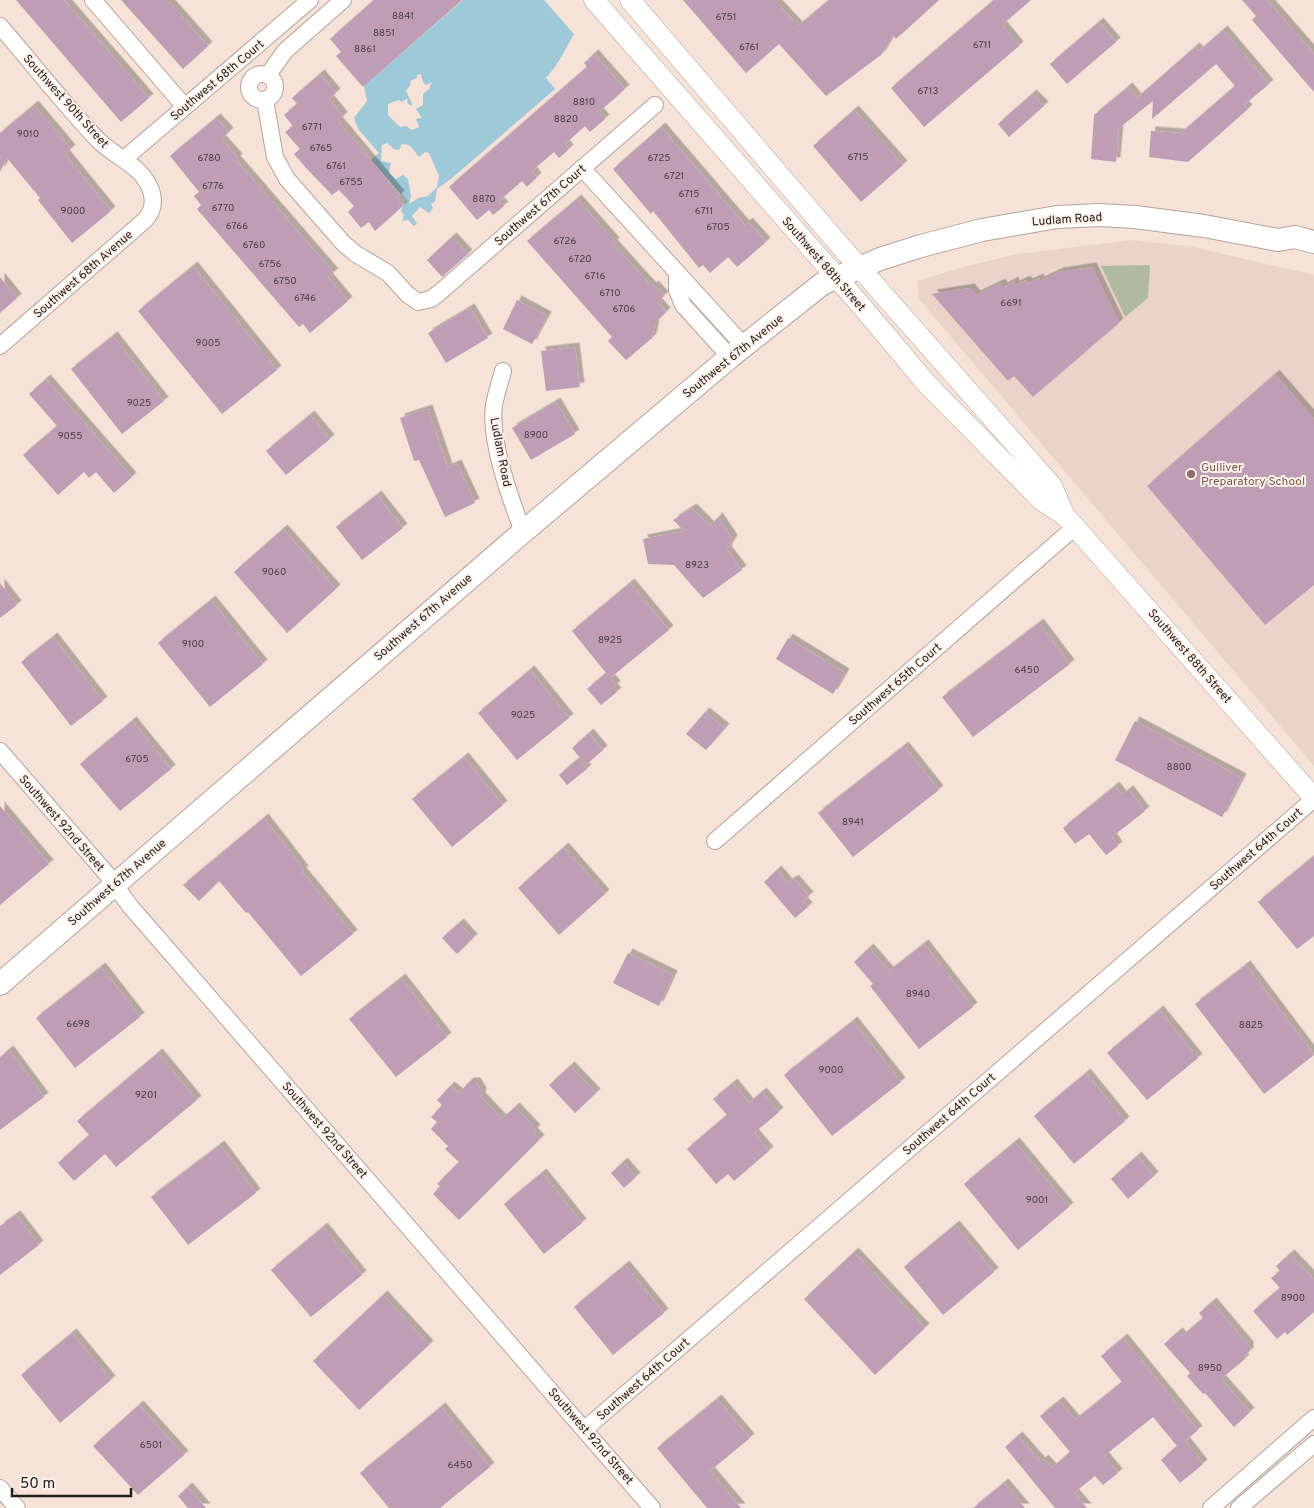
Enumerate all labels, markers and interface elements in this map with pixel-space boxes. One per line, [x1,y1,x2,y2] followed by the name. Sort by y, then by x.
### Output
[392,10,414,23] house number: 8841
[716,11,736,24] house number: 6751
[373,27,395,40] house number: 8851
[167,37,268,125] street label: Southwest 68th Court
[973,39,991,52] house number: 6711
[739,41,759,54] house number: 6761
[354,43,376,56] house number: 8861
[19,51,112,152] street label: Southwest 90th Street
[918,85,938,98] house number: 6713
[573,96,595,109] house number: 8810
[554,113,578,126] house number: 8820
[302,121,322,134] house number: 6771
[17,128,39,141] house number: 9010
[310,142,332,155] house number: 6765
[847,151,869,164] house number: 6715
[197,152,221,165] house number: 6780
[647,152,671,165] house number: 6725
[326,160,346,173] house number: 6761
[491,162,590,250] street label: Southwest 67th Court
[664,170,684,183] house number: 6721
[339,176,363,189] house number: 6755
[202,180,224,193] house number: 6776
[678,188,700,201] house number: 6715
[472,193,496,206] house number: 8870
[212,202,234,215] house number: 6770
[61,205,86,218] house number: 9000
[695,205,713,218] house number: 6711
[1031,210,1103,230] street label: Ludlam Road
[778,214,869,315] street label: Southwest 88th Street
[226,220,248,233] house number: 6766
[706,221,730,234] house number: 6705
[31,227,137,322] street label: Southwest 68th Avenue
[554,235,576,248] house number: 6726
[243,239,265,252] house number: 6760
[568,253,592,266] house number: 6720
[258,258,282,271] house number: 6756
[585,270,605,283] house number: 6716
[273,275,297,288] house number: 6750
[599,287,621,300] house number: 6710
[294,292,316,305] house number: 6746
[1000,297,1022,310] house number: 6691
[612,303,636,316] house number: 6706
[680,311,787,402] street label: Southwest 67th Avenue
[196,337,220,350] house number: 9005
[127,397,151,410] house number: 9025
[485,416,515,488] street label: Ludlam Road
[524,429,548,442] house number: 8900
[58,430,82,443] house number: 9055
[1201,460,1305,490] place label: Gulliver Preparatory School
[1185,468,1197,480] marker: Gulliver Preparatory School
[685,559,709,572] house number: 8923
[262,566,286,579] house number: 9060
[371,571,476,665] street label: Southwest 67th Avenue
[1144,606,1235,707] street label: Southwest 88th Street
[598,634,622,647] house number: 8925
[182,638,204,651] house number: 9100
[846,640,946,730] street label: Southwest 65th Court
[1015,664,1039,677] house number: 6450
[511,709,535,722] house number: 9025
[125,753,149,766] house number: 6705
[1167,761,1191,774] house number: 8800
[15,772,108,875] street label: Southwest 92nd Street
[1207,805,1307,895] street label: Southwest 64th Court
[842,816,864,829] house number: 8941
[65,836,170,930] street label: Southwest 67th Avenue
[906,988,930,1001] house number: 8940
[66,1018,90,1031] house number: 6698
[1239,1019,1263,1032] house number: 8825
[819,1064,844,1077] house number: 9000
[900,1070,1000,1160] street label: Southwest 64th Court
[278,1079,371,1182] street label: Southwest 92nd Street
[135,1089,157,1102] house number: 9201
[1026,1194,1048,1207] house number: 9001
[1281,1292,1305,1305] house number: 8900
[594,1335,694,1425] street label: Southwest 64th Court
[1198,1362,1222,1375] house number: 8950
[544,1385,637,1488] street label: Southwest 92nd Street
[140,1439,162,1452] house number: 6501
[448,1459,472,1472] house number: 6450
[12,1466,131,1498] scale bar
[20,1475,55,1494] text: 50 m

